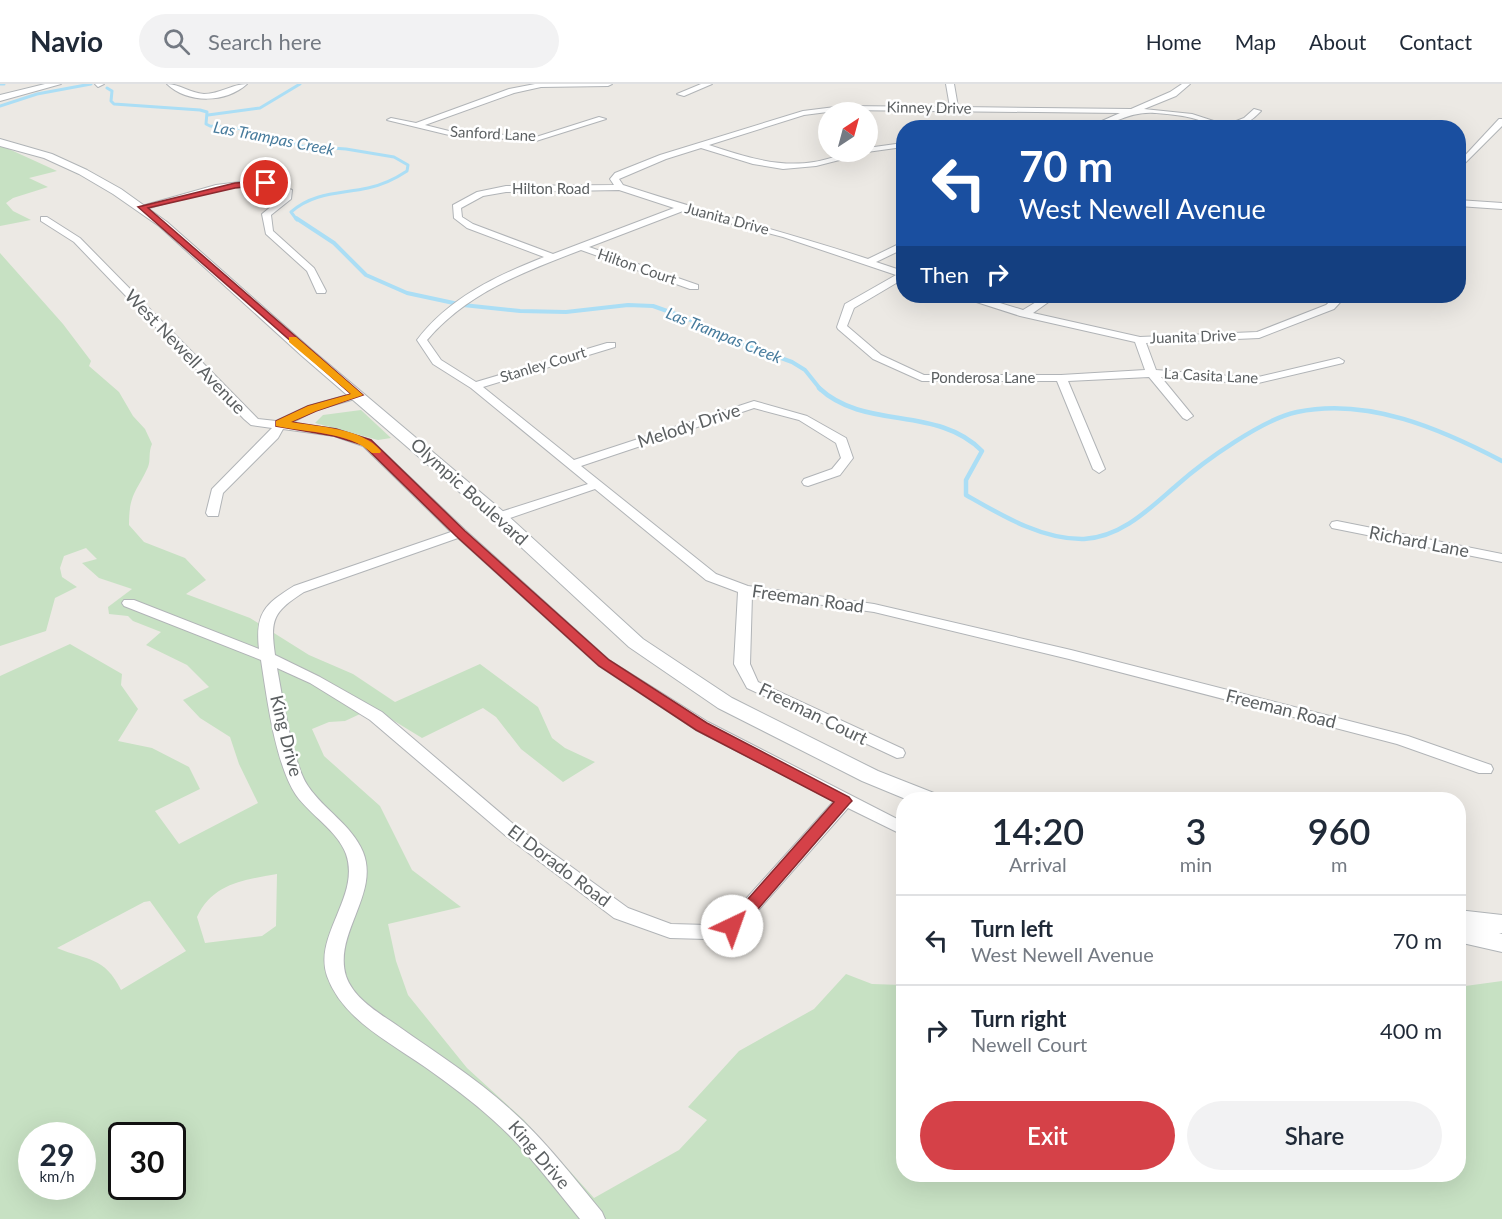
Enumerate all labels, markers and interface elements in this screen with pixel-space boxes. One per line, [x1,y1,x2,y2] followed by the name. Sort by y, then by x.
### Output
[139,14,559,68] search box
[30,24,103,58] text: Navio
[160,25,193,58] icon: search
[208,28,322,55] text: Search here
[1146,29,1202,54] text: Home
[1235,29,1276,54] text: Map
[1309,29,1366,54] text: About
[1399,29,1472,54] text: Contact
[886,97,972,117] street label: Kinney Drive
[818,102,878,162] north arrow
[818,102,878,162] map controls
[212,116,337,159] water label: Las Trampas Creek
[450,122,537,144] street label: Sanford Lane
[1019,141,1113,191] text: 70 m
[920,144,998,222] icon: left
[240,157,291,208] pin
[249,166,282,199] icon: arrive
[512,179,590,197] street label: Hilton Road
[1019,192,1266,225] text: West Newell Avenue
[683,198,771,238] street label: Juanita Drive
[596,244,680,288] street label: Hilton Court
[981,258,1014,291] icon: right
[920,261,969,288] text: Then
[121,285,251,418] street label: West Newell Avenue
[664,303,785,367] water label: Las Trampas Creek
[1149,325,1236,347] street label: Juanita Drive
[497,342,589,386] street label: Stanley Court
[1163,364,1259,386] street label: La Casita Lane
[931,368,1035,386] street label: Ponderosa Lane
[634,398,743,452] street label: Melody Drive
[407,433,533,550] street label: Olympic Boulevard
[1367,521,1471,562] street label: Richard Lane
[751,579,866,617] street label: Freeman Road
[756,677,872,749] street label: Freeman Court
[1224,684,1339,732] street label: Freeman Road
[266,693,308,779] street label: King Drive
[992,809,1084,853] text: 14:20
[1186,809,1206,853] text: 3
[1308,809,1370,853] text: 960
[504,819,615,911] street label: El Dorado Road
[1009,852,1067,876] text: Arrival
[1180,852,1212,876] text: min
[1331,852,1347,876] text: m
[700,894,764,958] position arrow
[971,915,1053,942] text: Turn left
[920,924,953,957] icon: left
[1393,927,1442,954] text: 70 m
[971,942,1154,966] text: West Newell Avenue
[971,1005,1066,1032] text: Turn right
[920,1014,953,1047] icon: right
[1380,1017,1442,1044] text: 400 m
[971,1032,1087,1056] text: Newell Court
[920,1101,1175,1170] button: Exit
[1187,1101,1442,1170] button: Share
[504,1116,575,1193] street label: King Drive
[108,1122,186,1200] speed limit sign: 30
[40,1136,74,1172] text: 29
[39,1167,75,1185] text: km/h

